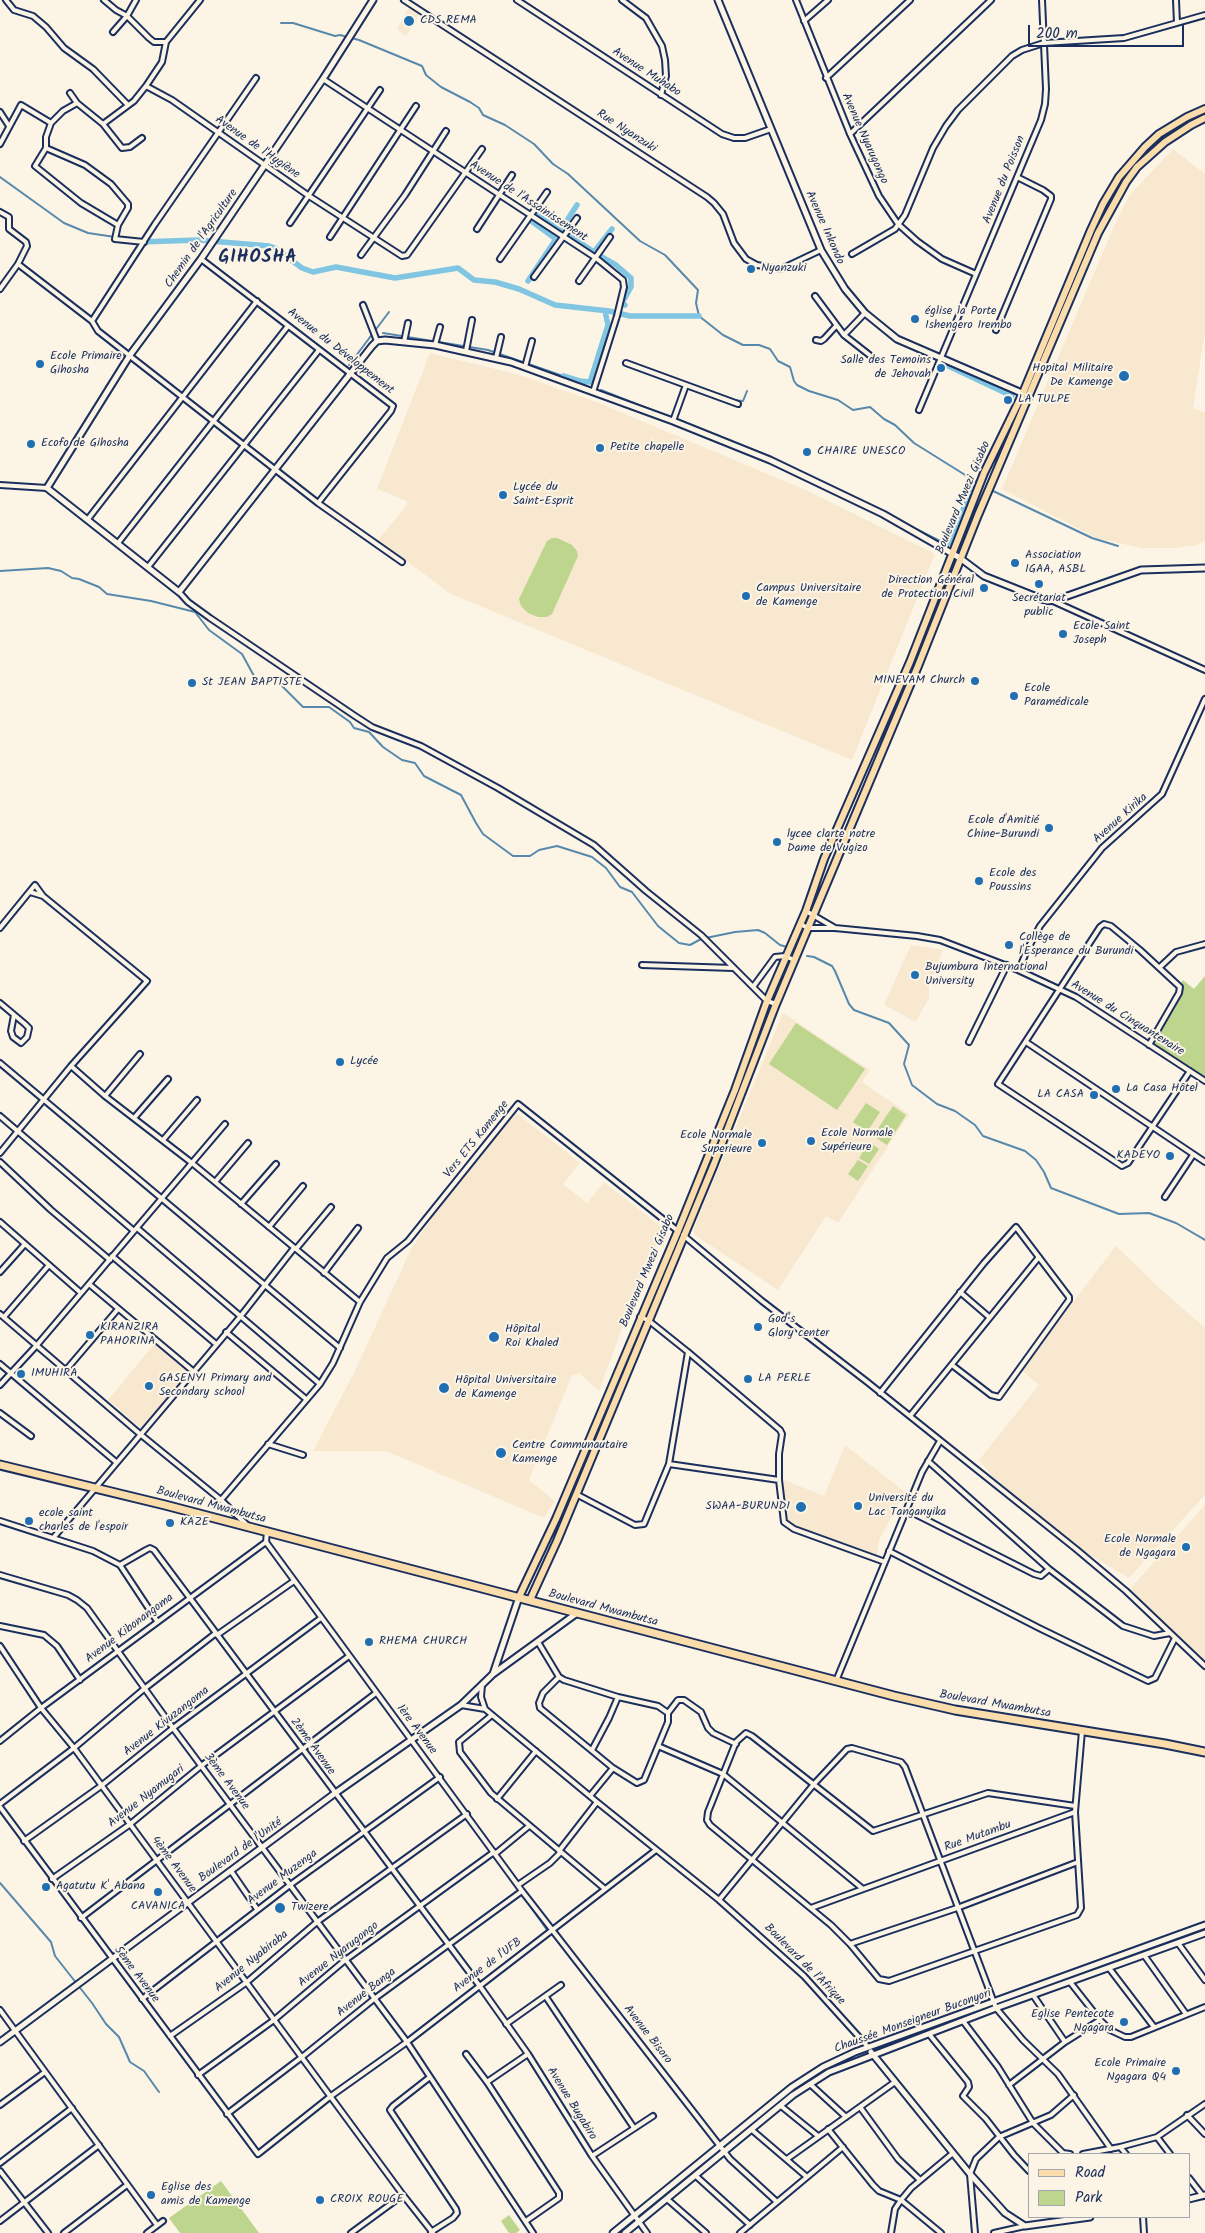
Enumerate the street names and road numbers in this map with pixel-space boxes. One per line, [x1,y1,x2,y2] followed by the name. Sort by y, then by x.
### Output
[609,45,683,101] street label: Avenue Muhabo
[838,91,890,187] street label: Avenue Nyarugongo
[593,107,659,157] street label: Rue Nyanzuki
[212,113,302,183] street label: Avenue de l'Hygiène
[981,134,1029,226] street label: Avenue du Poisson
[466,158,590,246] street label: Avenue de l'Assainissement
[162,187,242,291] street label: Chemin de l'Agriculture
[801,189,847,267] street label: Avenue Inkondo
[284,306,396,398] street label: Avenue du Développement
[934,439,994,557] street label: Boulevard Mwezi Gisabo
[1091,791,1151,847] street label: Avenue Kirika
[1068,978,1186,1060] street label: Avenue du Cinquantenaire
[441,1098,513,1182] street label: Vers ETS Kamenge
[618,1212,678,1330] street label: Boulevard Mwezi Gisabo
[155,1484,267,1528] street label: Boulevard Mwambutsa
[547,1587,659,1631] street label: Boulevard Mwambutsa
[83,1591,177,1667] street label: Avenue Kibonangoma
[121,1684,213,1760] street label: Avenue Kivuzangoma
[938,1688,1052,1722] street label: Boulevard Mwambutsa
[393,1702,439,1758] street label: 1ère Avenue
[286,1716,338,1778] street label: 2ème Avenue
[200,1751,252,1813] street label: 3ème Avenue
[106,1763,188,1831] street label: Avenue Nyamugari
[196,1816,286,1886] street label: Boulevard de l'Unité
[943,1818,1013,1856] street label: Rue Mutambu
[147,1834,199,1896] street label: 4ème Avenue
[245,1847,321,1909] street label: Avenue Muzenga
[296,1919,382,1991] street label: Avenue Nyarugongo
[760,1921,848,2009] street label: Boulevard de l'Afrique
[212,1928,292,1996] street label: Avenue Nyabiraba
[451,1936,525,1996] street label: Avenue de l'UFB
[110,1944,162,2006] street label: 5ème Avenue
[335,1965,399,2021] street label: Avenue Banga
[833,1987,993,2057] street label: Chaussée Monseigneur Buconyori
[620,2003,674,2067] street label: Avenue Bisoro
[543,2065,599,2143] street label: Avenue Bugabiro

